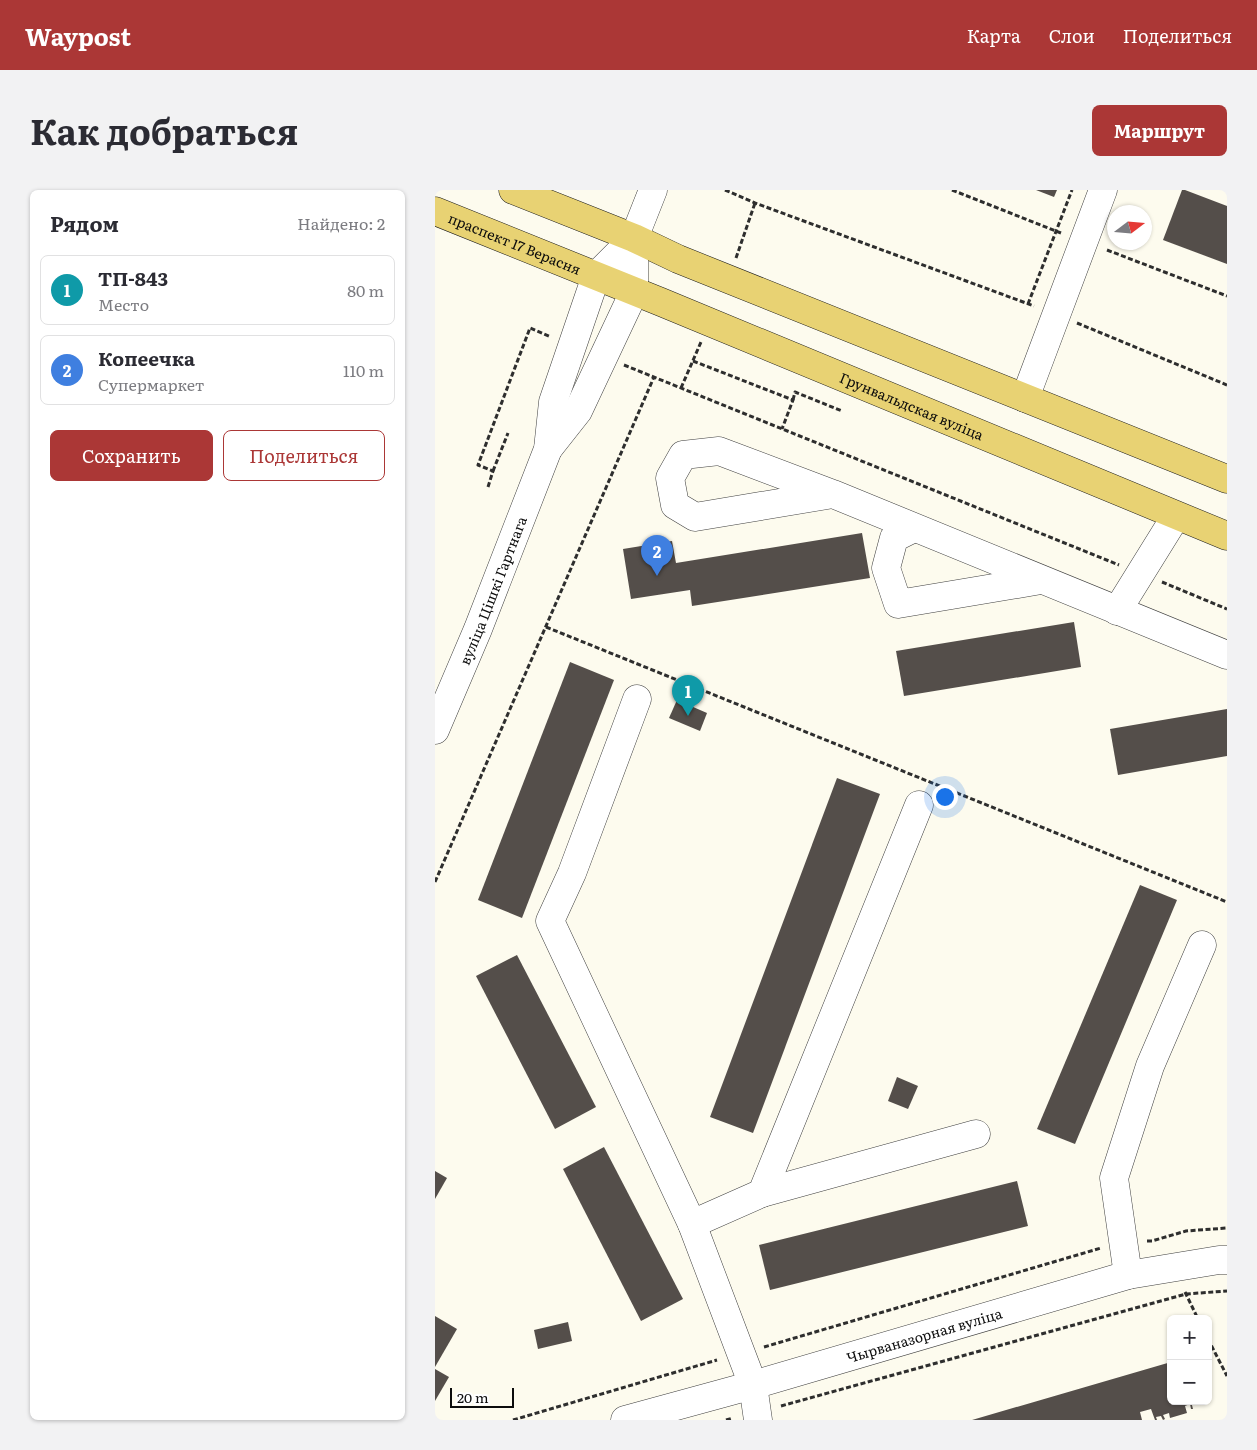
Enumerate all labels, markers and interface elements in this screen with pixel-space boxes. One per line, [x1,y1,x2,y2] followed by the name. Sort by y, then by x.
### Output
[25,18,131,53] text: Waypost
[967,22,1021,49] text: Карта
[1049,22,1095,49] text: Слои
[1123,22,1232,49] text: Поделиться
[30,104,298,156] text: Как добраться
[1092,105,1227,156] button: Маршрут
[1107,205,1152,250] north arrow
[50,207,119,238] text: Рядом
[445,207,584,279] street label: праспект 17 Верасня
[297,211,385,235] text: Найдено: 2
[98,264,168,292] text: ТП-843
[64,278,70,302] text: 1
[347,278,384,302] text: 80 m
[98,292,149,316] text: Место
[98,344,195,372] text: Копеечка
[63,358,71,382] text: 2
[343,358,384,382] text: 110 m
[837,367,987,445] street label: Грунвальдская вуліца
[98,372,204,396] text: Супермаркет
[50,430,213,481] button: Сохранить
[223,430,385,481] button: Поделиться
[454,513,531,668] street label: вуліца Цішкі Гартнага
[641,535,673,576] pin: 2
[672,675,704,716] pin: 1
[932,784,958,810] your location
[844,1302,1005,1367] street label: Чырваназорная вуліца
[1167,1315,1212,1405] map controls
[1167,1315,1212,1360] button: +
[1167,1360,1212,1405] button: −
[450,1385,514,1408] scale bar
[457,1387,489,1407] text: 20 m

